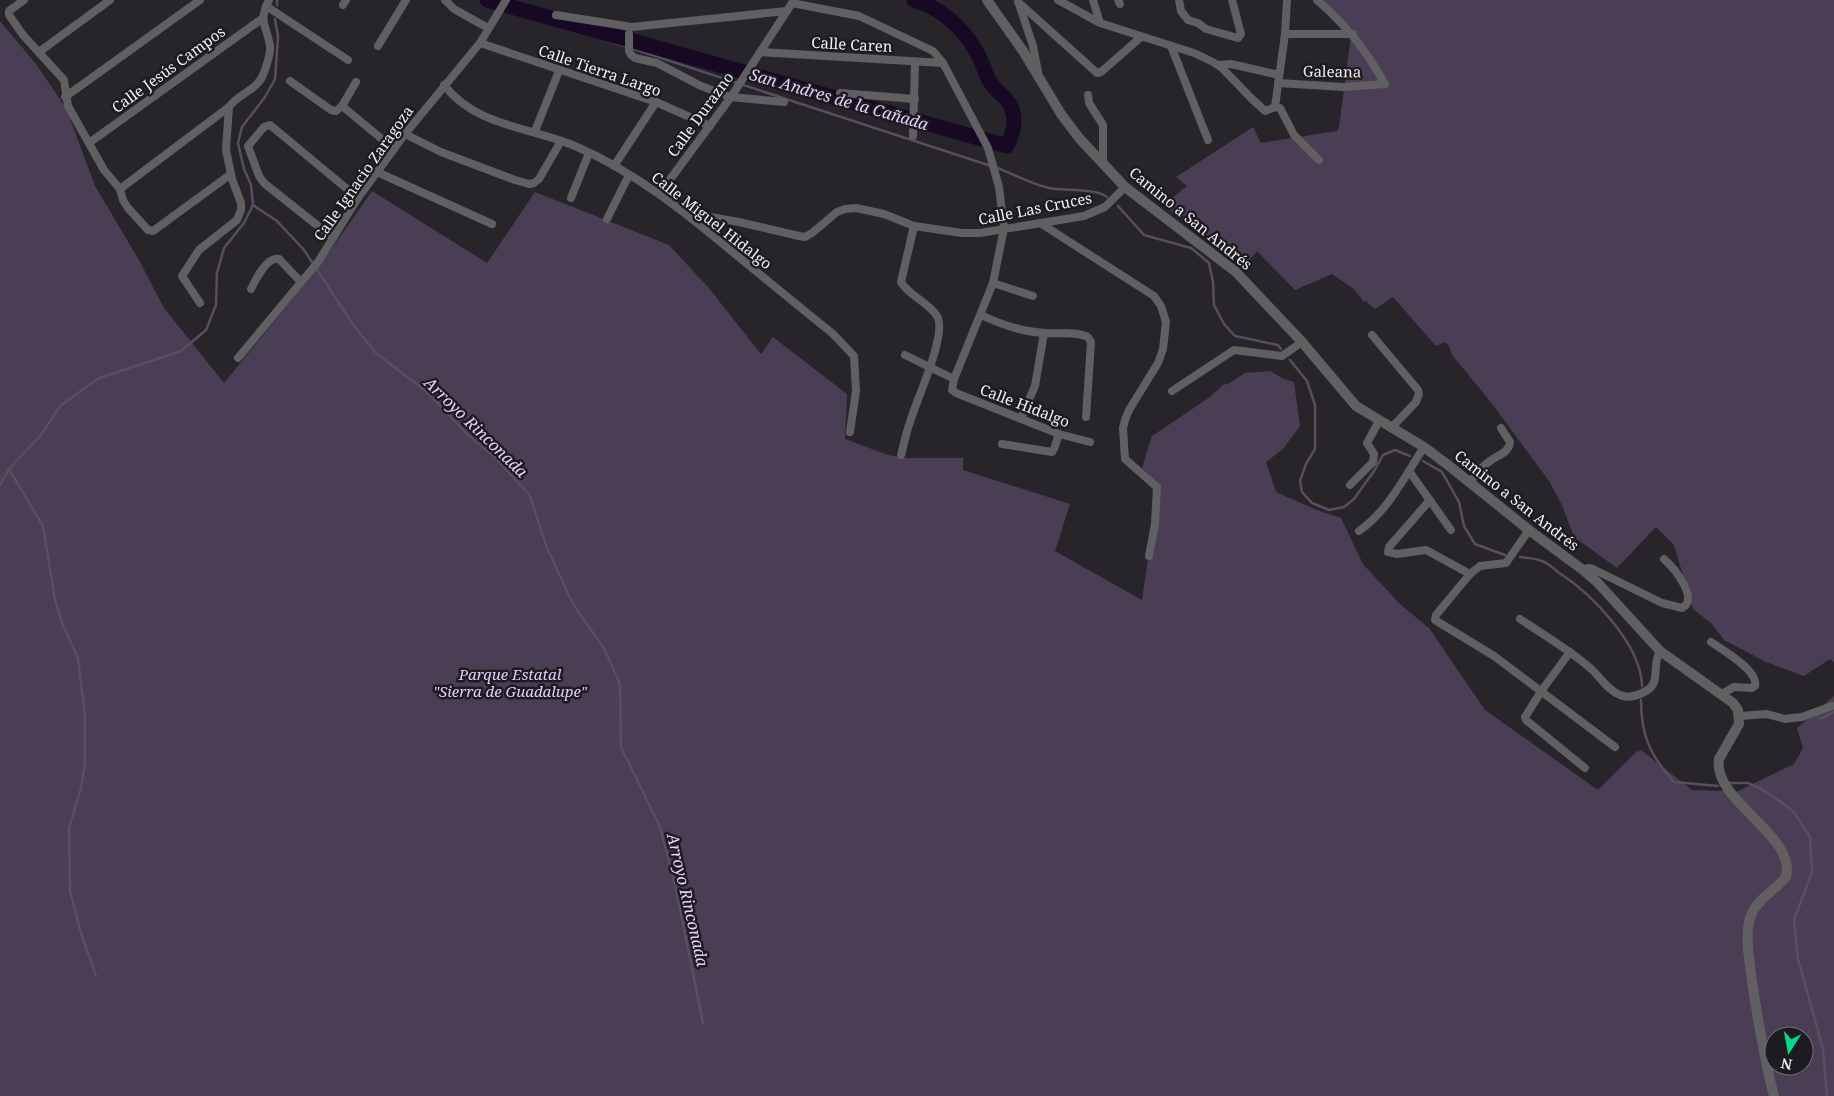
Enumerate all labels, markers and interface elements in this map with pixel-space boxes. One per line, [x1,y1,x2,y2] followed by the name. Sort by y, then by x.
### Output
[107,21,229,117] street label: Calle Jesús Campos
[811,32,893,56] street label: Calle Caren
[536,40,664,100] street label: Calle Tierra Largo
[1303,60,1361,82] street label: Galeana
[747,63,932,135] water label: San Andres de la Cañada
[662,67,738,161] street label: Calle Durazno
[309,101,417,245] street label: Calle Ignacio Zaragoza
[1125,162,1257,274] street label: Camino a San Andrés
[648,167,776,273] street label: Calle Miguel Hidalgo
[976,187,1094,229] street label: Calle Las Cruces
[419,371,533,483] water label: Arroyo Rinconada
[977,379,1073,431] street label: Calle Hidalgo
[1451,445,1584,555] street label: Camino a San Andrés
[433,664,588,701] park label: Parque Estatal "Sierra de Guadalupe"
[662,830,714,969] water label: Arroyo Rinconada
[1764,1026,1814,1076] north arrow
[1779,1054,1794,1075] text: N

